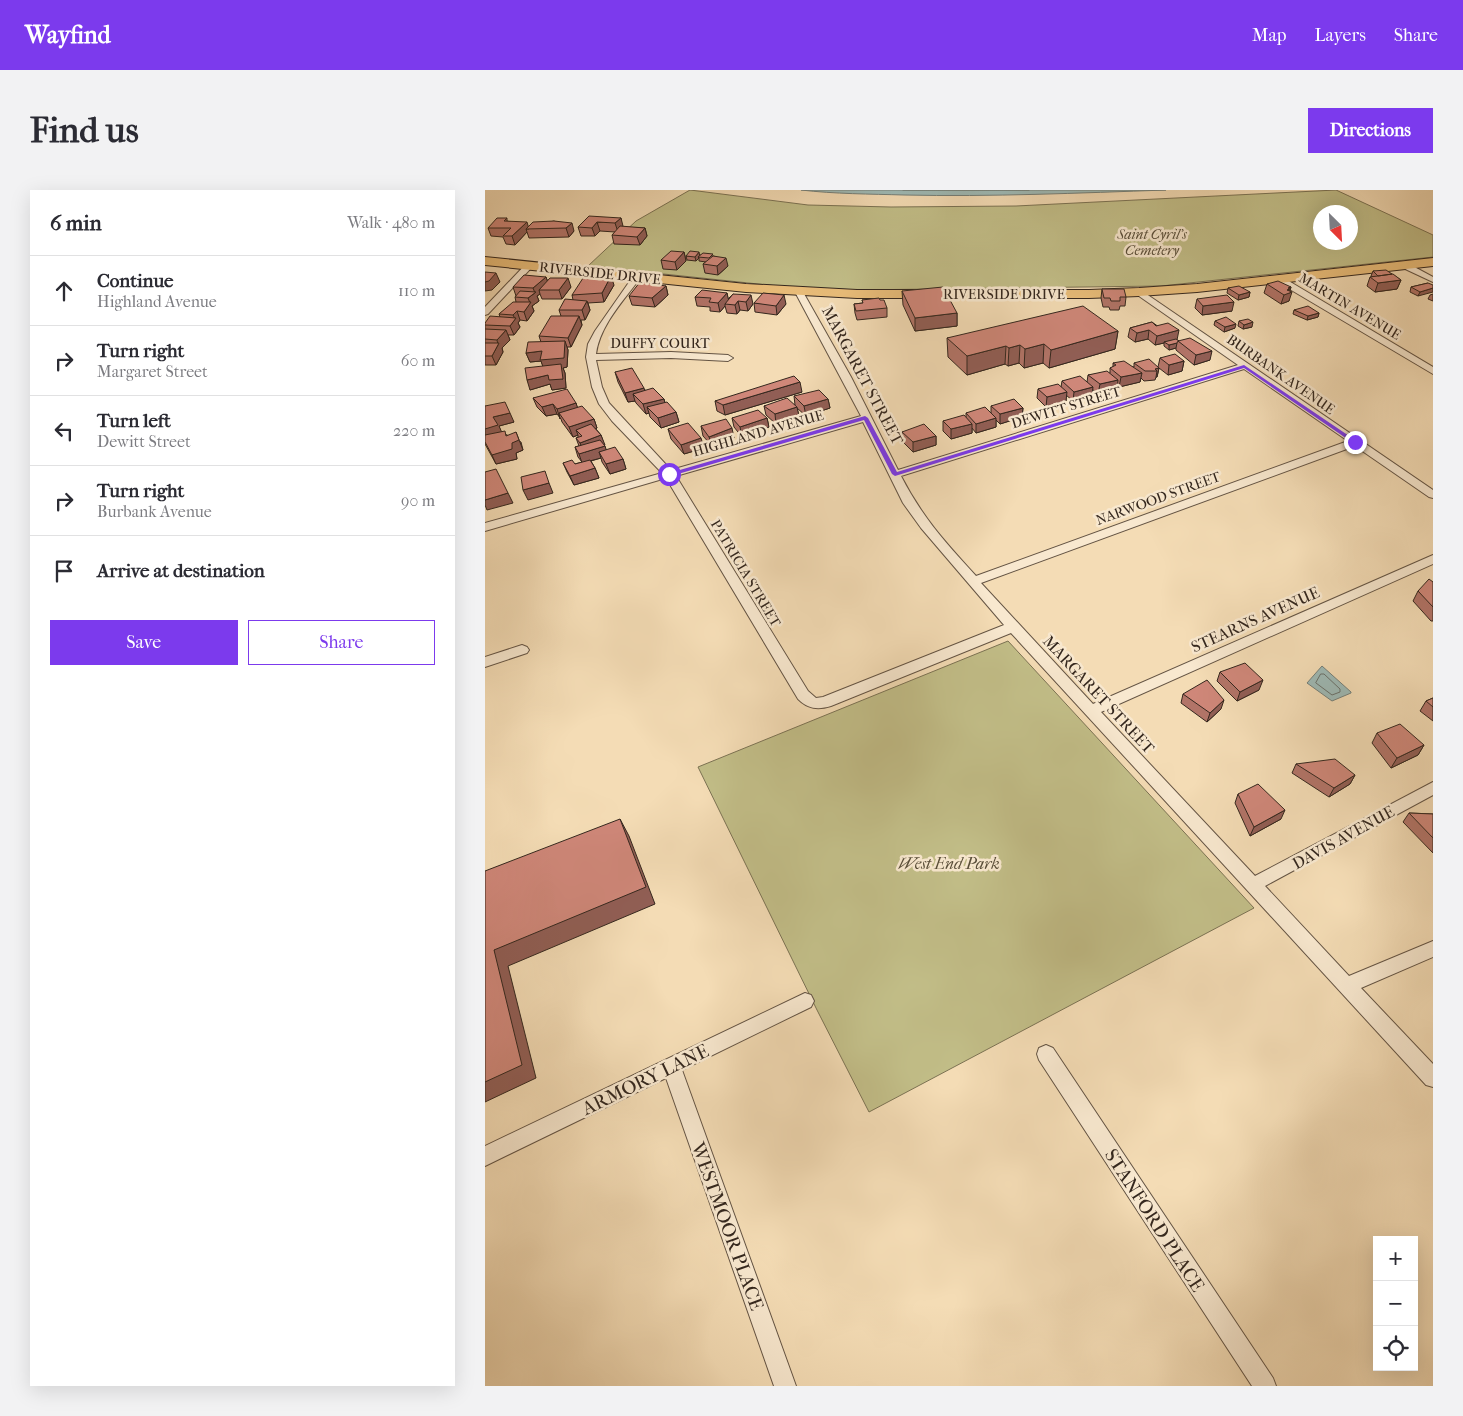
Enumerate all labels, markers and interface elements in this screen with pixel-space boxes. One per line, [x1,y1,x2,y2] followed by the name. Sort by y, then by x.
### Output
[25,21,111,49] text: Wayfind
[1252,25,1286,46] text: Map
[1314,25,1366,46] text: Layers
[1394,25,1438,46] text: Share
[1308,108,1433,153] button: Directions
[30,110,139,151] text: Find us
[1313,205,1358,250] north arrow
[50,211,102,235] text: 6 min
[347,213,435,232] text: Walk · 480 m
[1116,226,1187,259] park label: Saint Cyril's Cemetery
[538,259,662,288] street label: RIVERSIDE DRIVE
[1296,269,1404,344] street label: MARTIN AVENUE
[97,270,173,292] text: Continue
[50,277,78,305] icon: ahead
[398,281,435,300] text: 110 m
[943,286,1065,303] street label: RIVERSIDE DRIVE
[97,292,217,311] text: Highland Avenue
[818,303,907,448] street label: MARGARET STREET
[1223,331,1338,418] street label: BURBANK AVENUE
[610,335,710,352] street label: DUFFY COURT
[97,340,184,362] text: Turn right
[50,347,78,375] icon: right
[401,351,435,370] text: 60 m
[97,362,208,381] text: Margaret Street
[1009,383,1124,432] street label: DEWITT STREET
[691,407,826,460] street label: HIGHLAND AVENUE
[97,410,171,432] text: Turn left
[50,417,78,445] icon: left
[393,421,435,440] text: 220 m
[1344,431,1367,454] route end
[97,432,191,451] text: Dewitt Street
[658,463,681,486] route start
[1094,468,1223,529] street label: NARWOOD STREET
[97,480,184,502] text: Turn right
[50,487,78,515] icon: right
[401,491,435,510] text: 90 m
[97,502,212,521] text: Burbank Avenue
[707,517,785,630] street label: PATRICIA STREET
[50,557,78,585] icon: arrive
[97,560,265,582] text: Arrive at destination
[1188,583,1323,656] street label: STEARNS AVENUE
[50,620,238,665] button: Save
[248,620,435,665] button: Share
[1039,631,1158,757] street label: MARGARET STREET
[1289,801,1398,873] street label: DAVIS AVENUE
[898,854,1000,873] park label: West End Park
[578,1040,713,1120] street label: ARMORY LANE
[686,1138,768,1314] street label: WESTMOOR PLACE
[1100,1145,1209,1296] street label: STANFORD PLACE
[1373,1236,1418,1371] map controls
[1373,1236,1418,1281] button: +
[1373,1281,1418,1326] button: −
[1373,1326,1418,1371] button: locate

